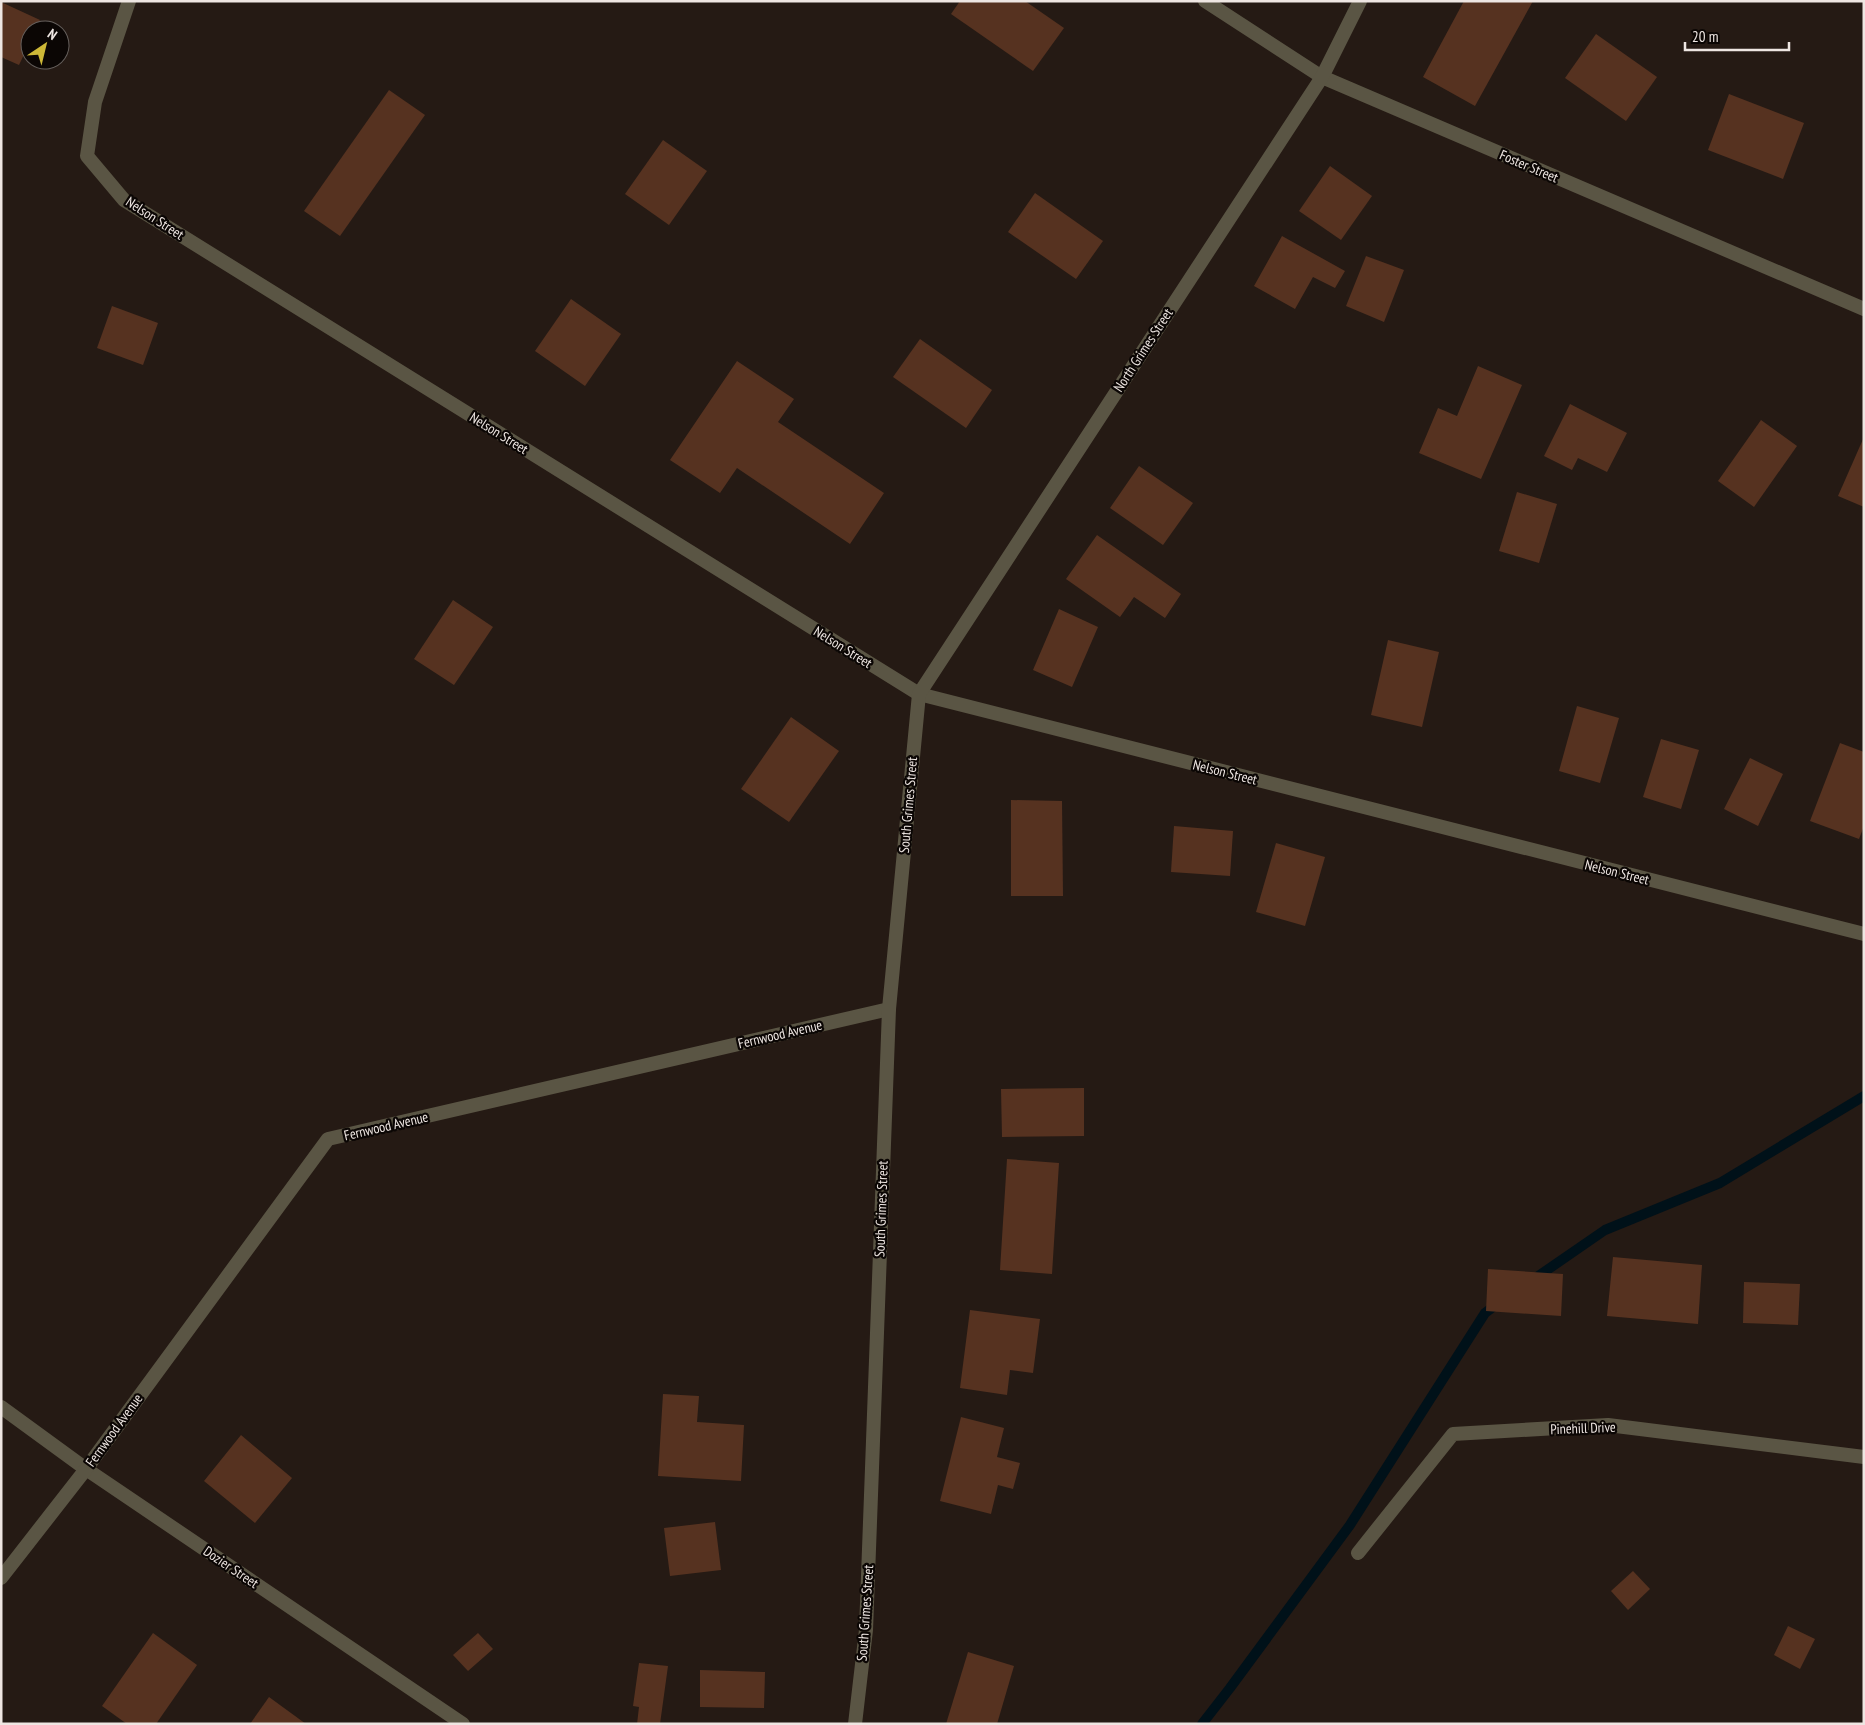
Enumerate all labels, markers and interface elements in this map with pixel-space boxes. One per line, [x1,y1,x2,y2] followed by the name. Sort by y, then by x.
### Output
[20,20,70,70] north arrow
[1685,20,1789,52] scale bar
[44,25,61,44] text: N
[1692,27,1718,46] text: 20 m
[1497,146,1561,186] street label: Foster Street
[123,193,187,243] street label: Nelson Street
[1109,305,1177,395] street label: North Grimes Street
[466,408,532,458] street label: Nelson Street
[810,622,876,672] street label: Nelson Street
[1191,755,1259,789] street label: Nelson Street
[895,756,921,854] street label: South Grimes Street
[1583,855,1651,889] street label: Nelson Street
[736,1016,824,1052] street label: Fernwood Avenue
[342,1108,430,1144] street label: Fernwood Avenue
[870,1160,892,1258] street label: South Grimes Street
[81,1390,147,1470] street label: Fernwood Avenue
[1550,1418,1616,1438] street label: Pinehill Drive
[200,1542,262,1592] street label: Dozier Street
[853,1564,877,1662] street label: South Grimes Street

